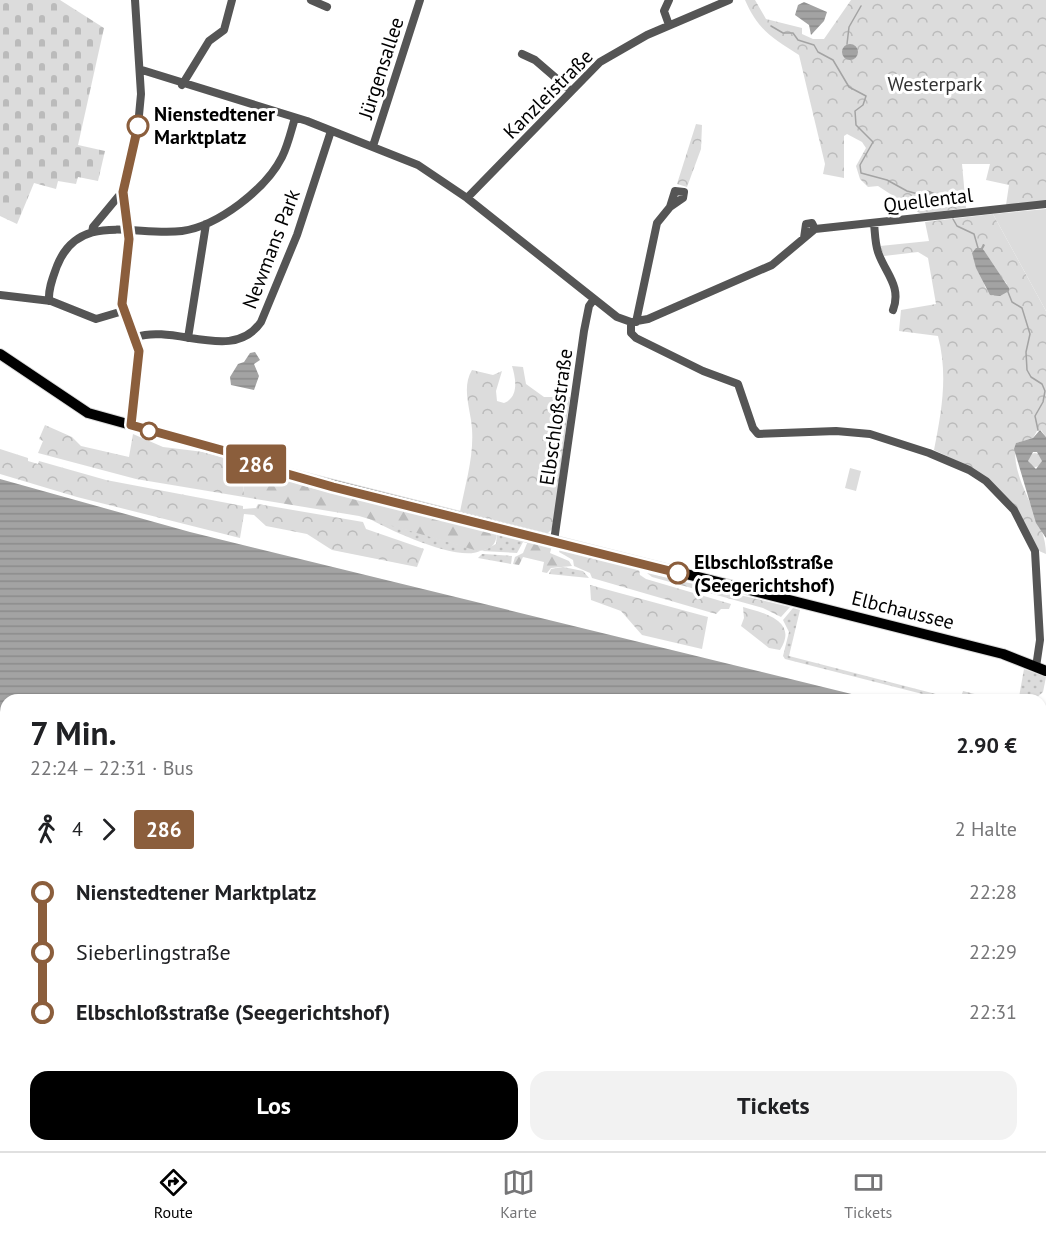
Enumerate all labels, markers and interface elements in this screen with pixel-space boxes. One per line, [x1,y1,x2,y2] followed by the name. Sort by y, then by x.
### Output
[352,14,410,123] street label: Jürgensallee
[498,44,598,144] street label: Kanzleistraße
[888,71,983,97] park label: Westerpark
[154,101,275,150] place label: Nienstedtener Marktplatz
[127,115,149,137] marker: Nienstedtener Marktplatz
[882,182,974,218] street label: Quellental
[236,185,306,312] street label: Newmans Park
[534,347,578,487] street label: Elbschloßstraße
[140,422,158,440] unlabelled marker
[222,444,290,484] line badge: 286
[238,451,274,478] text: 286
[694,549,835,598] place label: Elbschloßstraße (Seegerichtshof)
[667,562,689,584] marker: Elbschloßstraße (Seegerichtshof)
[849,585,957,635] street label: Elbchaussee
[30,711,117,754] text: 7 Min.
[956,731,1017,759] text: 2.90 €
[30,755,194,781] text: 22:24 – 22:31 · Bus
[30,813,63,846] icon: walk
[92,813,125,846] icon: forward
[72,816,83,842] text: 4
[146,816,182,843] text: 286
[955,816,1017,842] text: 2 Halte
[76,878,316,906] text: Nienstedtener Marktplatz
[969,879,1017,905] text: 22:28
[76,938,231,966] text: Sieberlingstraße
[969,939,1017,965] text: 22:29
[76,998,390,1026] text: Elbschloßstraße (Seegerichtshof)
[969,999,1017,1025] text: 22:31
[30,1071,518,1140] button: Los
[530,1071,1017,1140] button: Tickets
[154,1166,193,1222] tab: Route
[500,1166,537,1222] tab: Karte
[844,1166,892,1222] tab: Tickets

